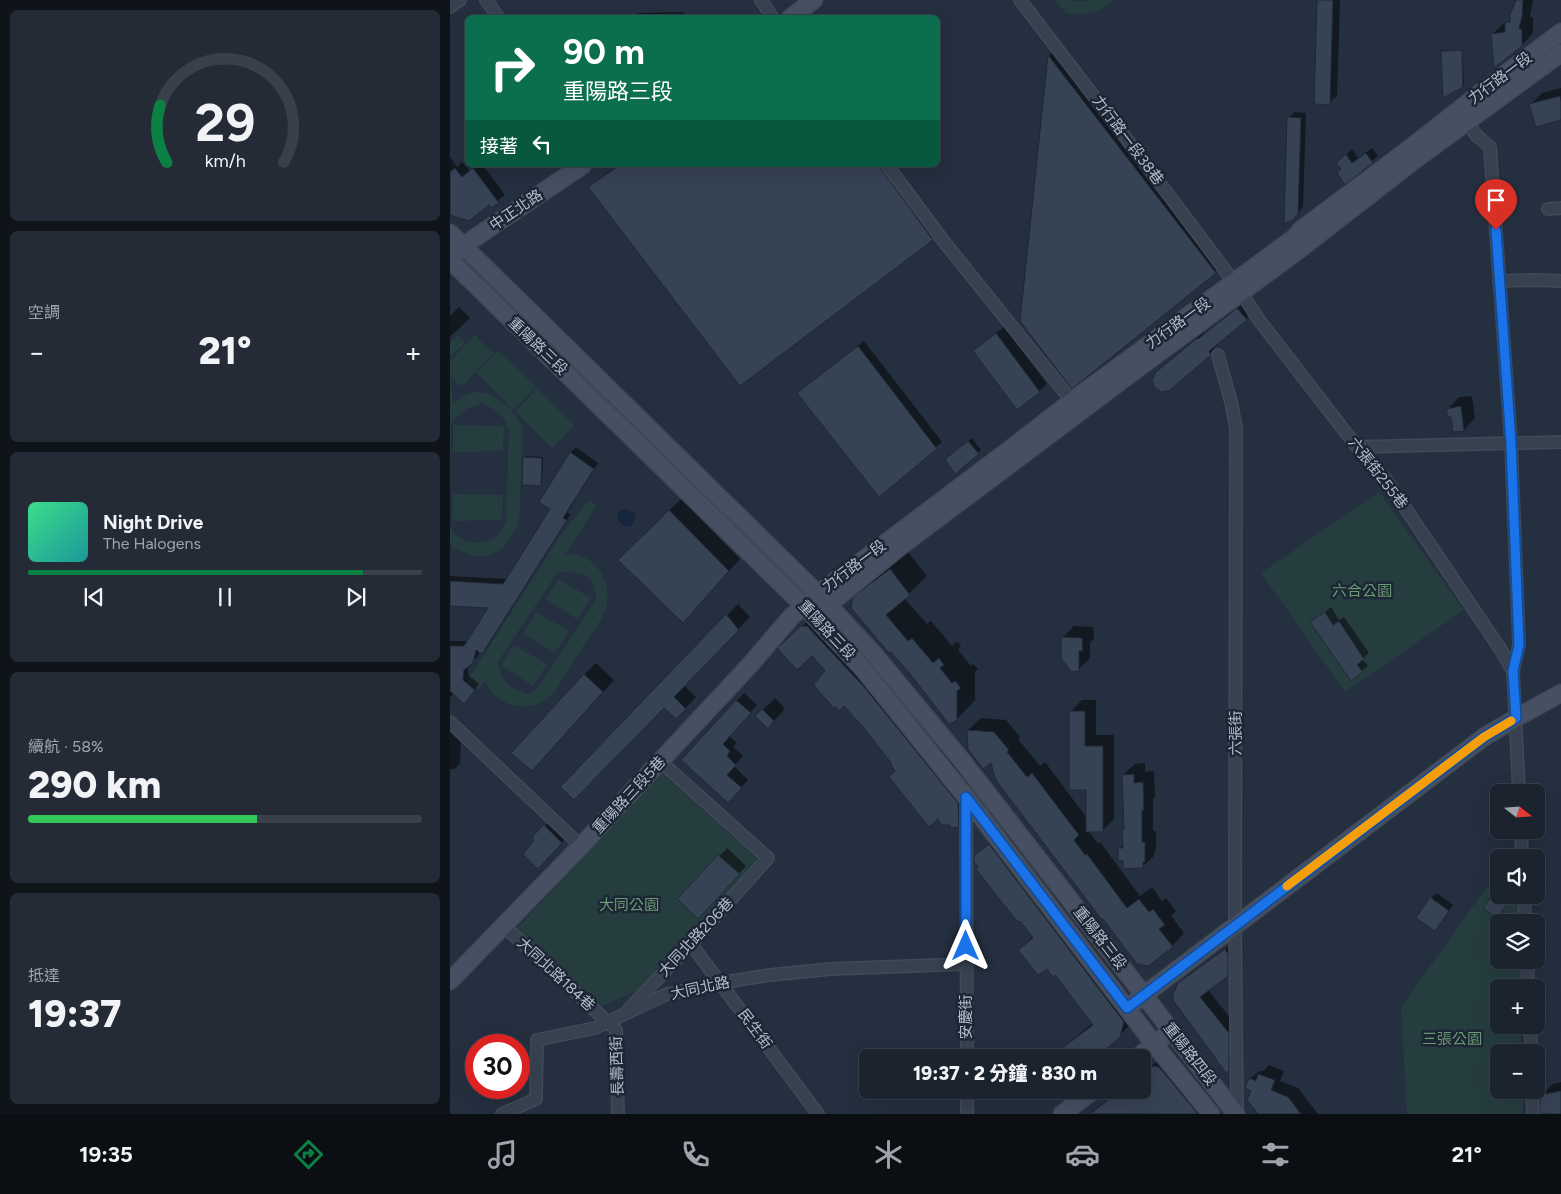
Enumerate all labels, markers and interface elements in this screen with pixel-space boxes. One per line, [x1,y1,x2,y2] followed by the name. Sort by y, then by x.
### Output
[563,31,645,73] text: 90 m
[480,35,545,100] icon: right
[1465,48,1535,108] street label: 力行路一段
[563,78,673,105] text: 重陽路三段
[195,92,255,154] text: 29
[1089,92,1167,188] street label: 力行路一段38巷
[528,130,556,158] icon: left
[480,135,518,158] text: 接著
[205,150,245,171] text: km/h
[1475,179,1517,230] pin
[486,186,546,234] street label: 中正北路
[1482,186,1510,214] icon: arrive
[1142,294,1214,352] street label: 力行路一段
[28,303,60,322] text: 空調
[505,313,571,379] street label: 重陽路三段
[198,328,252,374] text: 21°
[28,335,45,369] text: −
[405,335,422,369] text: +
[1345,434,1411,512] street label: 六張街255巷
[103,511,203,534] text: Night Drive
[103,534,201,553] text: The Halogens
[819,536,889,596] street label: 力行路一段
[1332,582,1392,600] park label: 六合公園
[80,583,108,611] icon: previous
[211,583,239,611] icon: pause
[342,583,370,611] icon: next
[795,596,859,664] street label: 重陽路三段
[1227,710,1245,756] street label: 六張街
[28,737,104,756] text: 續航 · 58%
[589,753,669,837] street label: 重陽路三段5巷
[28,762,161,808] text: 290 km
[1490,784,1545,839] north arrow
[1490,784,1545,1099] map controls
[1490,849,1545,904] button: sound
[655,894,737,980] street label: 大同北路206巷
[599,896,659,914] park label: 大同公園
[1070,903,1130,973] street label: 重陽路三段
[1490,914,1545,969] button: layers
[939,919,991,971] position arrow
[513,933,599,1015] street label: 大同北路184巷
[28,966,60,985] text: 抵達
[669,973,731,1003] street label: 大同北路
[1490,979,1545,1034] button: +
[28,991,122,1037] text: 19:37
[957,994,975,1040] street label: 安慶街
[734,1006,776,1052] street label: 民生街
[1160,1019,1220,1089] street label: 重陽路四段
[1422,1030,1482,1048] park label: 三張公園
[465,1034,530,1099] speed limit sign: 30
[607,1036,627,1096] street label: 長壽西街
[1490,1044,1545,1099] button: −
[913,1062,1097,1085] text: 19:37 · 2 分鐘 · 830 m
[291,1137,326,1172] icon: directions
[485,1137,520,1172] icon: music
[678,1137,713,1172] icon: phone
[871,1137,906,1172] icon: climate
[1065,1137,1100,1172] icon: car
[1258,1137,1293,1172] icon: filters
[79,1141,133,1168] text: 19:35
[1451,1141,1482,1168] text: 21°

